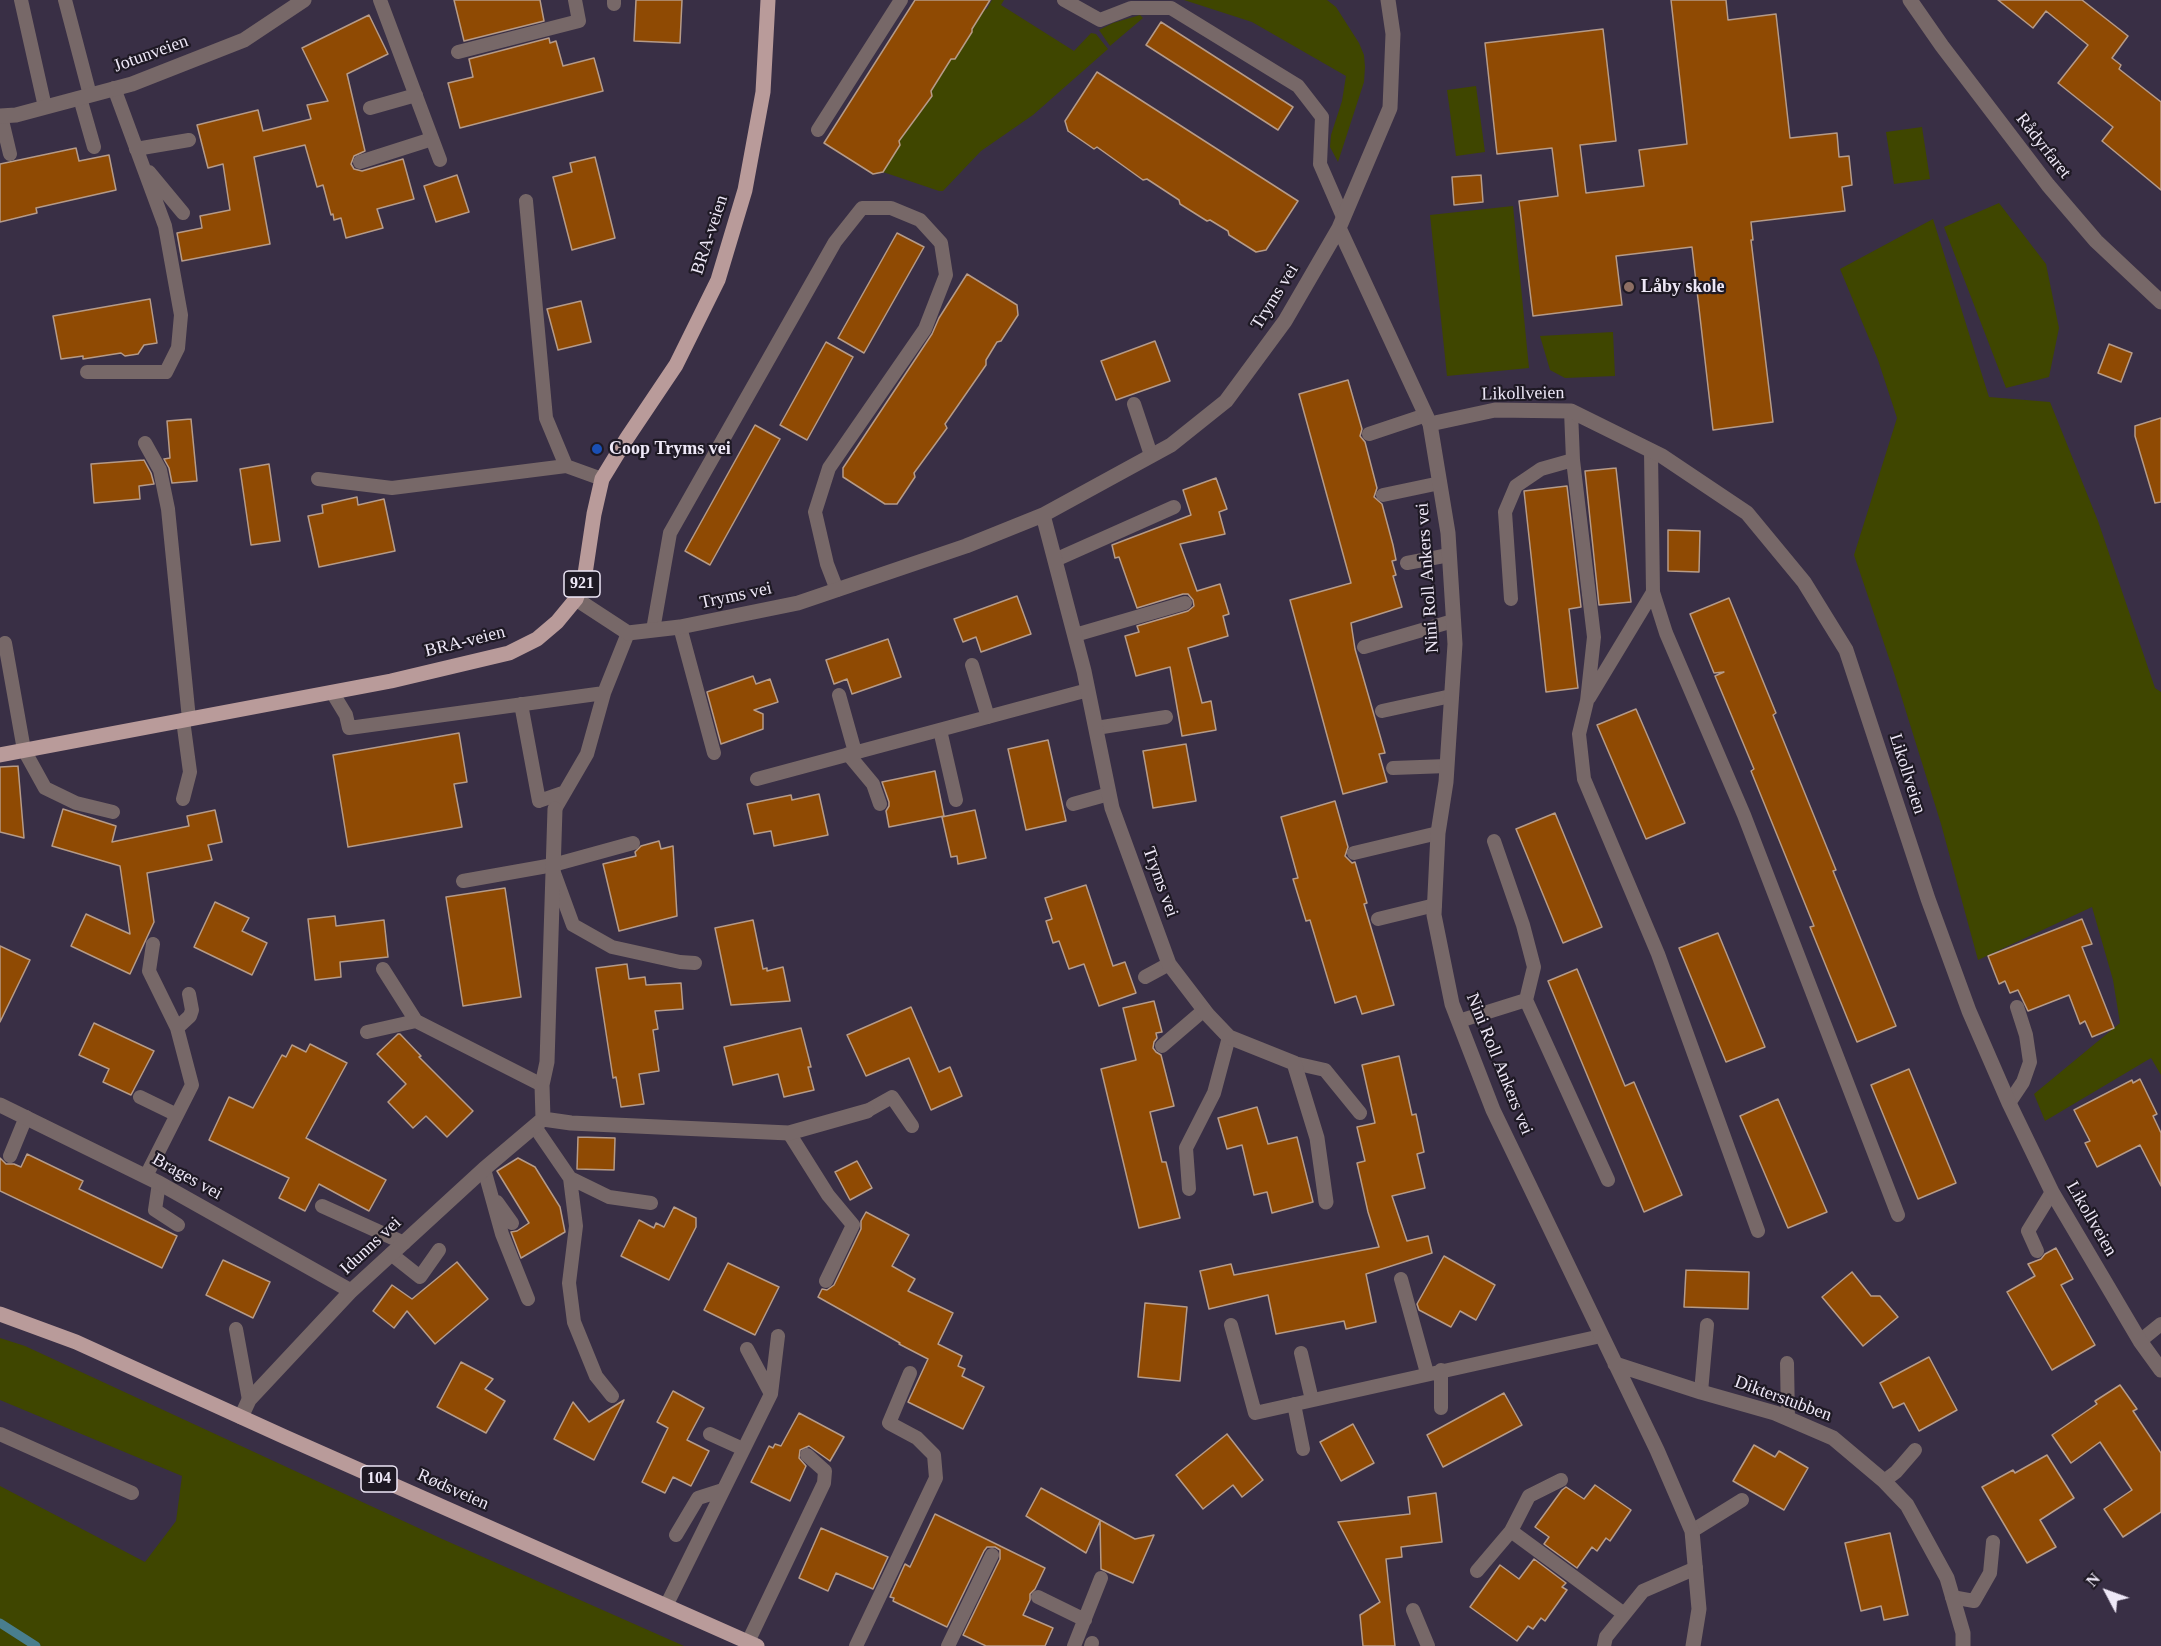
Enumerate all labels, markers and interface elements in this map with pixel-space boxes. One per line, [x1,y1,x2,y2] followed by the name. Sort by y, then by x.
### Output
[111,31,191,77] street label: Jotunveien
[2011,109,2075,183] street label: Rådyrfaret
[687,193,733,277] street label: BRA-veien
[1247,260,1303,334] street label: Tryms vei
[1641,276,1725,298] place label: Låby skole
[1622,280,1636,294] marker: Låby skole
[1481,382,1565,406] street label: Likollveien
[609,438,731,460] place label: Coop Tryms vei
[590,442,604,456] marker: Coop Tryms vei
[1412,502,1444,654] street label: Nini Roll Ankers vei
[564,571,600,597] road number: 921
[698,578,774,614] street label: Tryms vei
[423,622,507,662] street label: BRA-veien
[1884,731,1930,817] street label: Likollveien
[1137,844,1183,920] street label: Tryms vei
[1461,990,1537,1138] street label: Nini Roll Ankers vei
[148,1149,226,1205] street label: Brages vei
[2061,1178,2121,1260] street label: Likollveien
[336,1212,406,1280] street label: Idunns vei
[1731,1371,1835,1427] street label: Dikterstubben
[414,1465,492,1515] street label: Rødsveien
[361,1466,397,1492] road number: 104
[2077,1562,2137,1622] north arrow
[2083,1570,2103,1590] text: N

